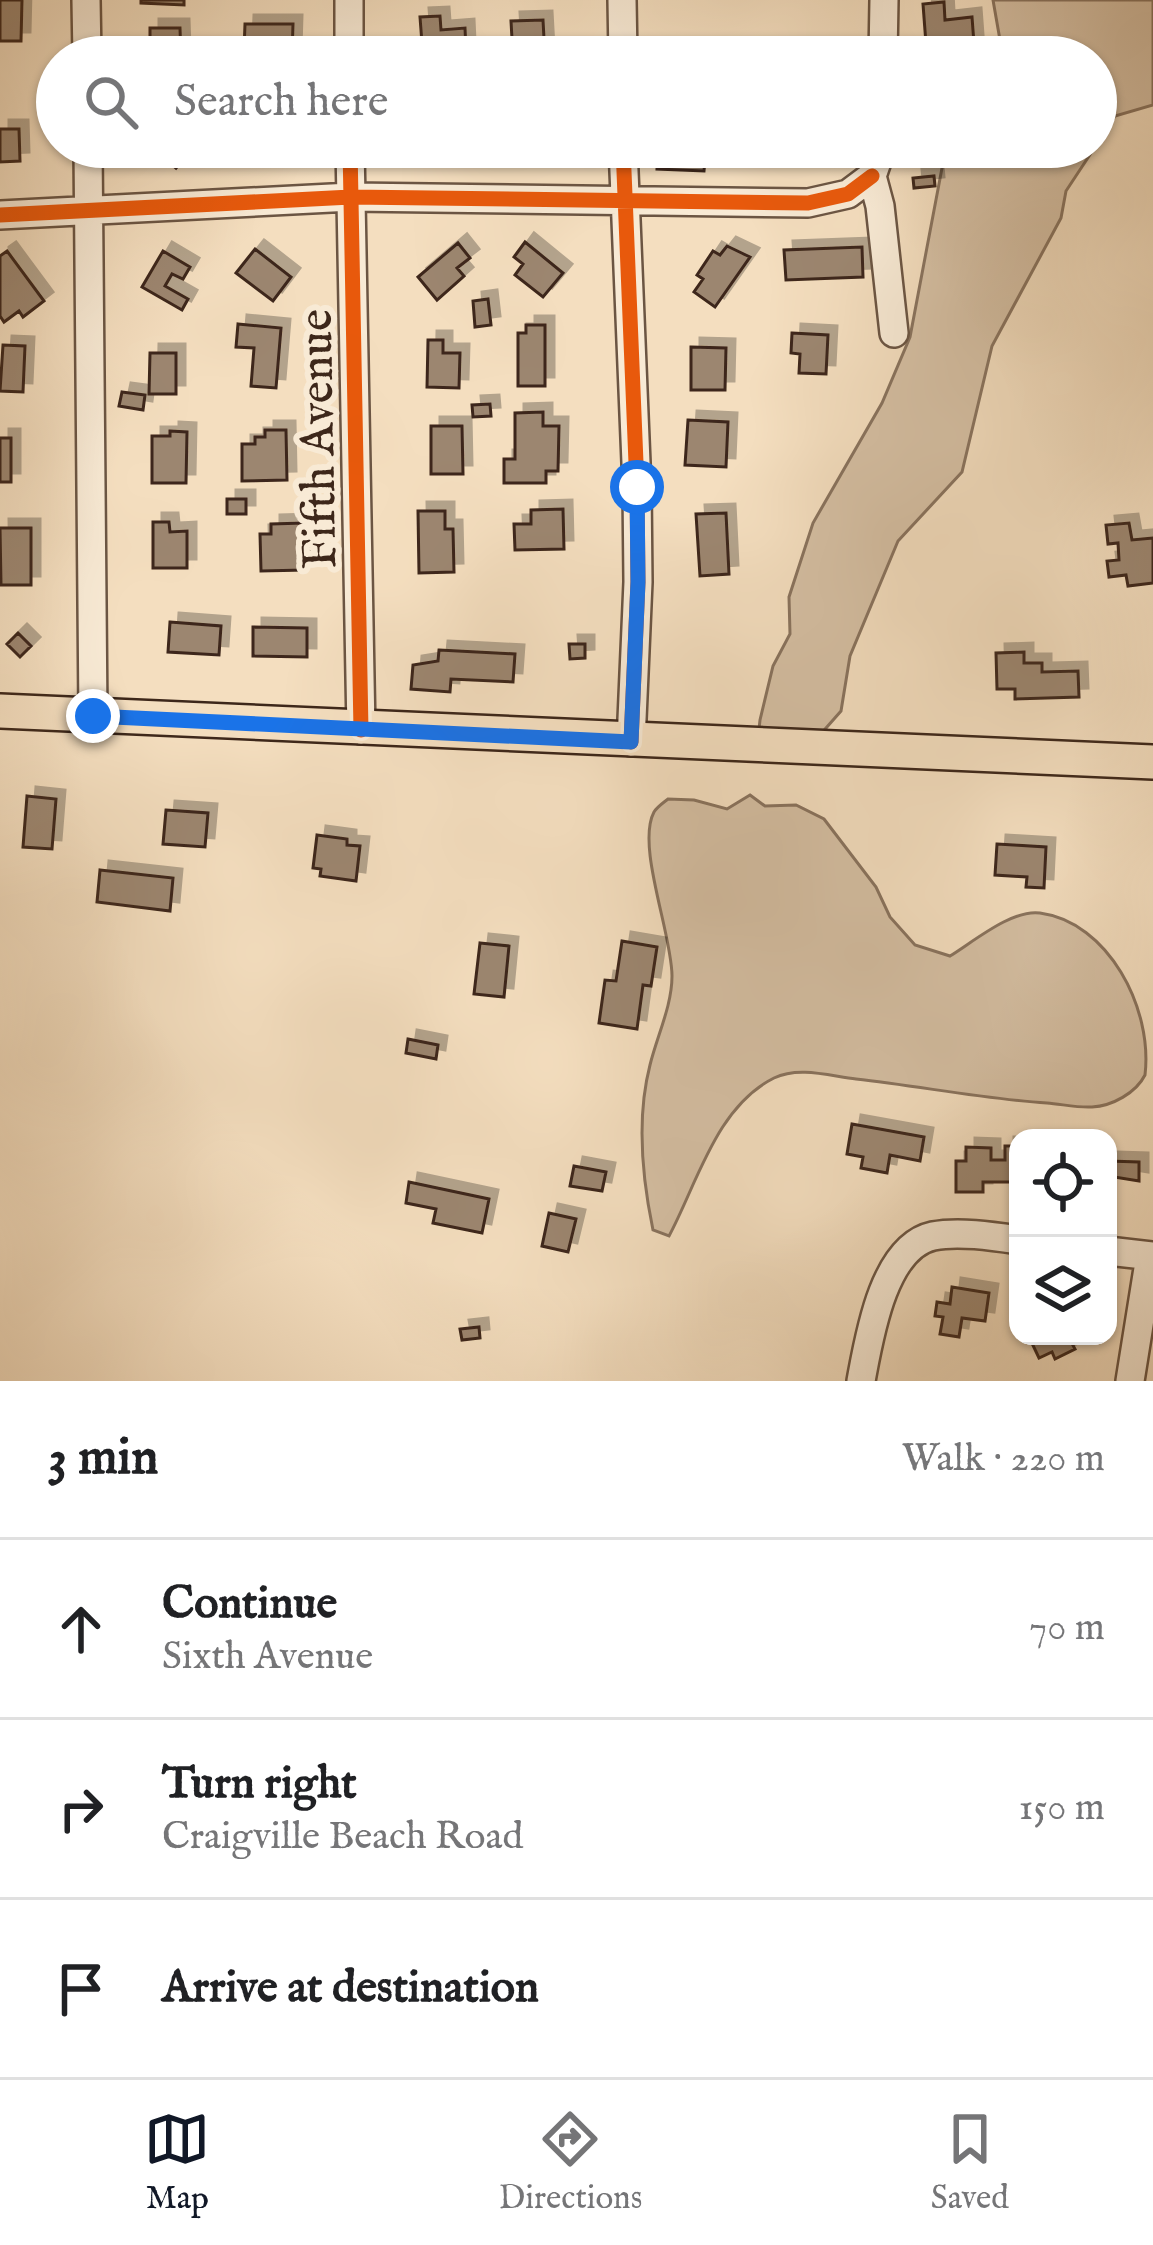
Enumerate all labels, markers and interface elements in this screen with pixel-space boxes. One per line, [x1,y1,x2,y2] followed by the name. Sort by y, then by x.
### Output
[36,36,1117,168] search box
[78,69,144,135] icon: search
[174,74,388,131] text: Search here
[288,308,352,569] street label: Fifth Avenue
[610,460,664,514] route start
[66,689,120,743] route end
[1009,1129,1117,1345] map controls
[1009,1129,1117,1237] button: locate
[1009,1237,1117,1345] button: layers
[48,1427,158,1492] text: 3 min
[902,1435,1105,1484] text: Walk · 220 m
[162,1576,337,1633] text: Continue
[48,1596,114,1662] icon: ahead
[1029,1604,1105,1653] text: 70 m
[162,1633,373,1682] text: Sixth Avenue
[162,1756,357,1813] text: Turn right
[48,1776,114,1842] icon: right
[1019,1784,1105,1833] text: 150 m
[162,1813,523,1862] text: Craigville Beach Road
[48,1956,114,2022] icon: arrive
[162,1960,539,2017] text: Arrive at destination
[144,2106,210,2220] tab: Map
[499,2106,642,2220] tab: Directions
[931,2106,1009,2220] tab: Saved

